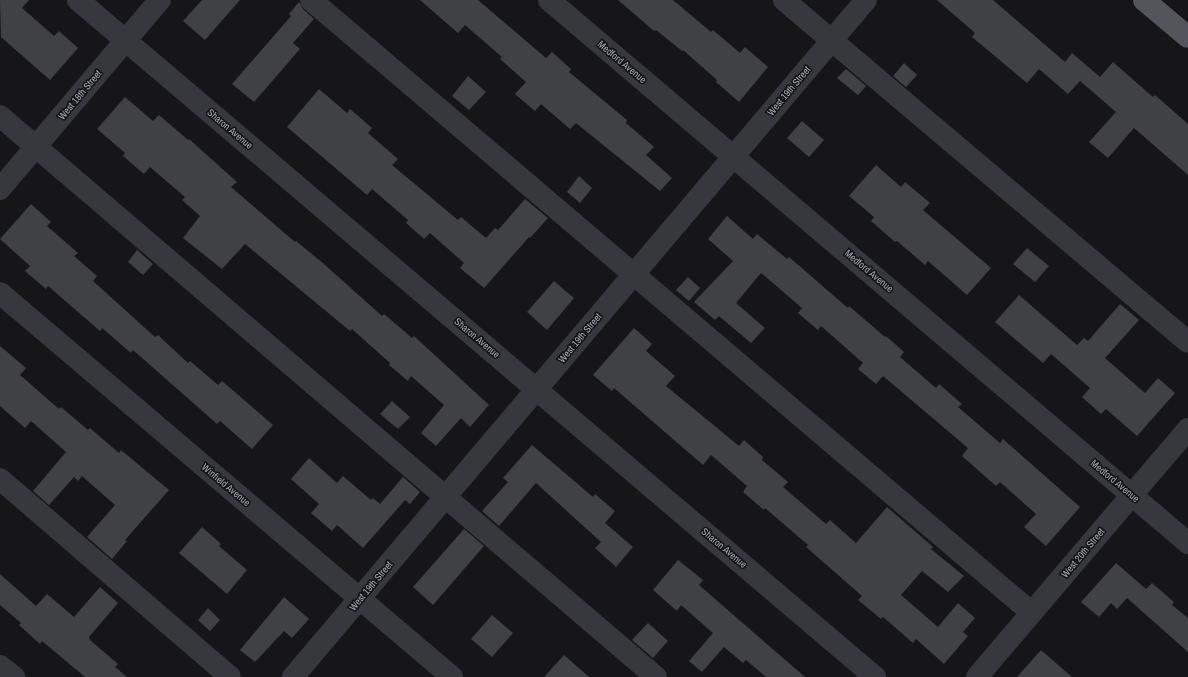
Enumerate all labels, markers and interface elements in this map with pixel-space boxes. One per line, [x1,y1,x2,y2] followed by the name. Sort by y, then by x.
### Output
[595,38,649,86] street label: Medford Avenue
[765,64,813,118] street label: West 19th Street
[56,68,104,122] street label: West 18th Street
[205,106,255,152] street label: Sharon Avenue
[842,247,896,295] street label: Medford Avenue
[556,311,604,365] street label: West 19th Street
[452,315,502,361] street label: Sharon Avenue
[1088,457,1142,505] street label: Medford Avenue
[199,461,253,509] street label: Winfield Avenue
[699,525,749,571] street label: Sharon Avenue
[1059,526,1107,580] street label: West 20th Street
[347,559,395,613] street label: West 19th Street

